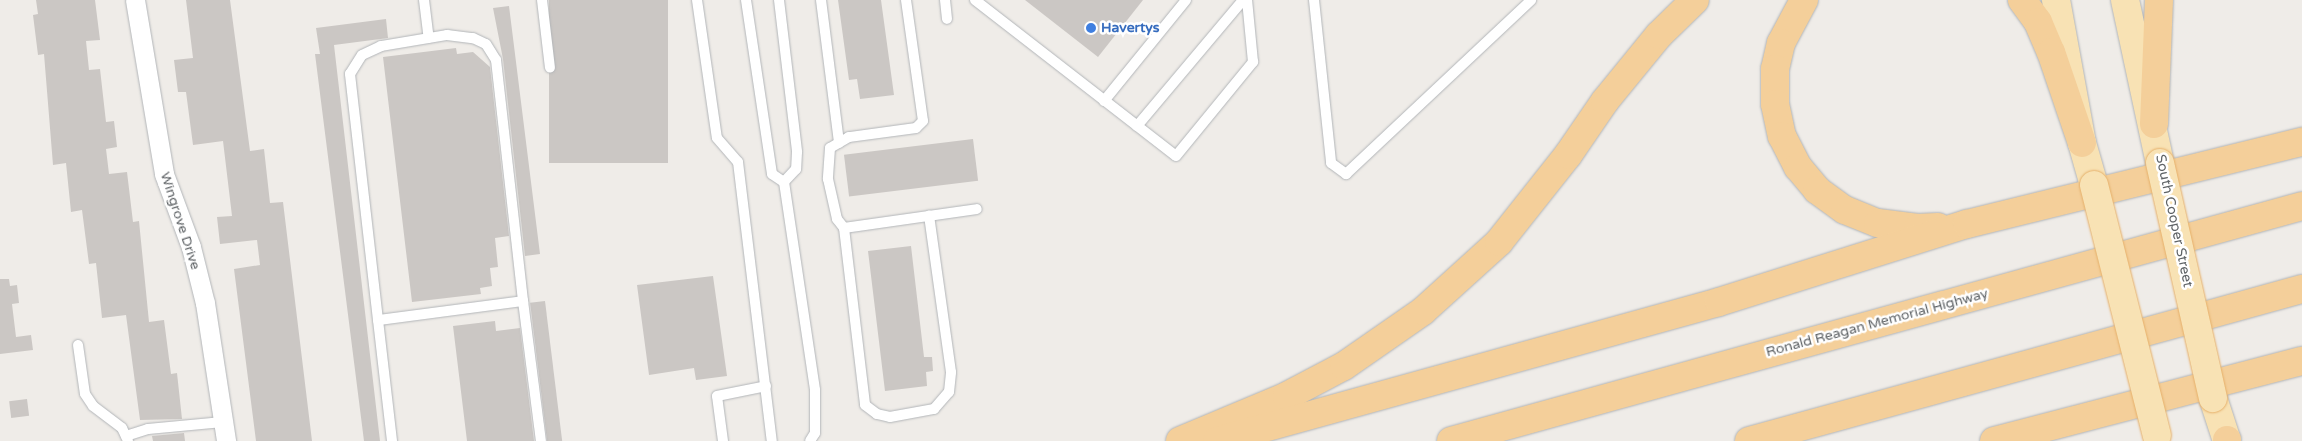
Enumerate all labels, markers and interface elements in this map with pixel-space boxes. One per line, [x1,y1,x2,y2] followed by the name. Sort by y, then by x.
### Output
[1101,20,1159,36] place label: Havertys
[1085,22,1097,34] marker: Havertys
[2152,153,2196,289] street label: South Cooper Street
[156,170,204,272] street label: Wingrove Drive
[1764,285,1990,361] street label: Ronald Reagan Memorial Highway

